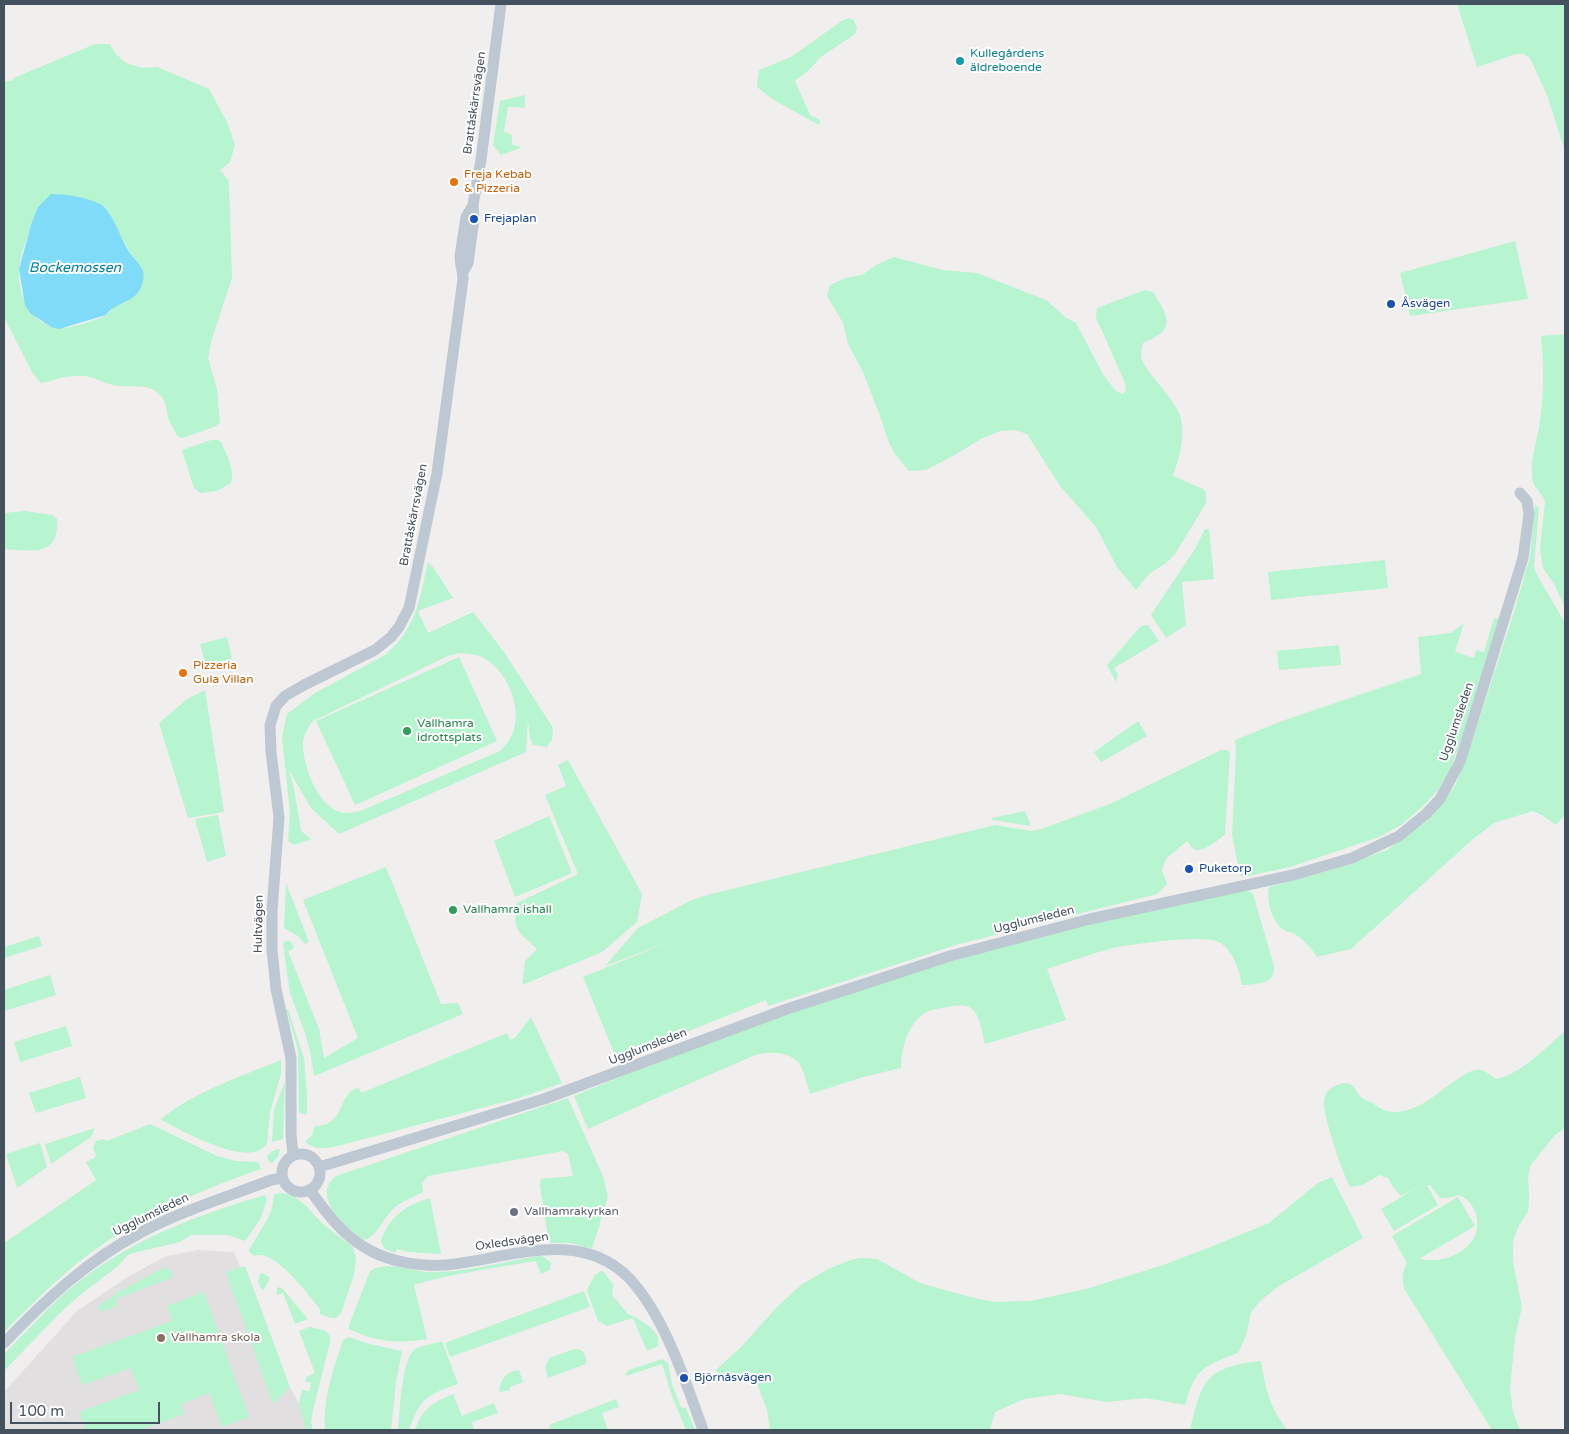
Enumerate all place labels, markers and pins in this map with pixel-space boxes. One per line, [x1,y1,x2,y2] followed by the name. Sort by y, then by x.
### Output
[970,47,1044,75] place label: Kullegårdens äldreboende
[954,55,966,67] marker: Kullegårdens äldreboende
[464,168,532,196] place label: Freja Kebab & Pizzeria
[448,176,460,188] marker: Freja Kebab & Pizzeria
[484,212,537,226] place label: Frejaplan
[468,213,480,225] marker: Frejaplan
[1401,297,1450,311] place label: Åsvägen
[1385,298,1397,310] marker: Åsvägen
[193,659,253,687] place label: Pizzeria Gula Villan
[177,667,189,679] marker: Pizzeria Gula Villan
[417,717,482,745] place label: Vallhamra idrottsplats
[401,725,413,737] marker: Vallhamra idrottsplats
[1199,862,1251,876] place label: Puketorp
[1183,863,1195,875] marker: Puketorp
[463,903,552,917] place label: Vallhamra ishall
[447,904,459,916] marker: Vallhamra ishall
[524,1205,619,1219] place label: Vallhamrakyrkan
[508,1206,520,1218] marker: Vallhamrakyrkan
[171,1331,260,1345] place label: Vallhamra skola
[155,1332,167,1344] marker: Vallhamra skola
[694,1371,772,1385] place label: Björnåsvägen
[678,1372,690,1384] marker: Björnåsvägen

